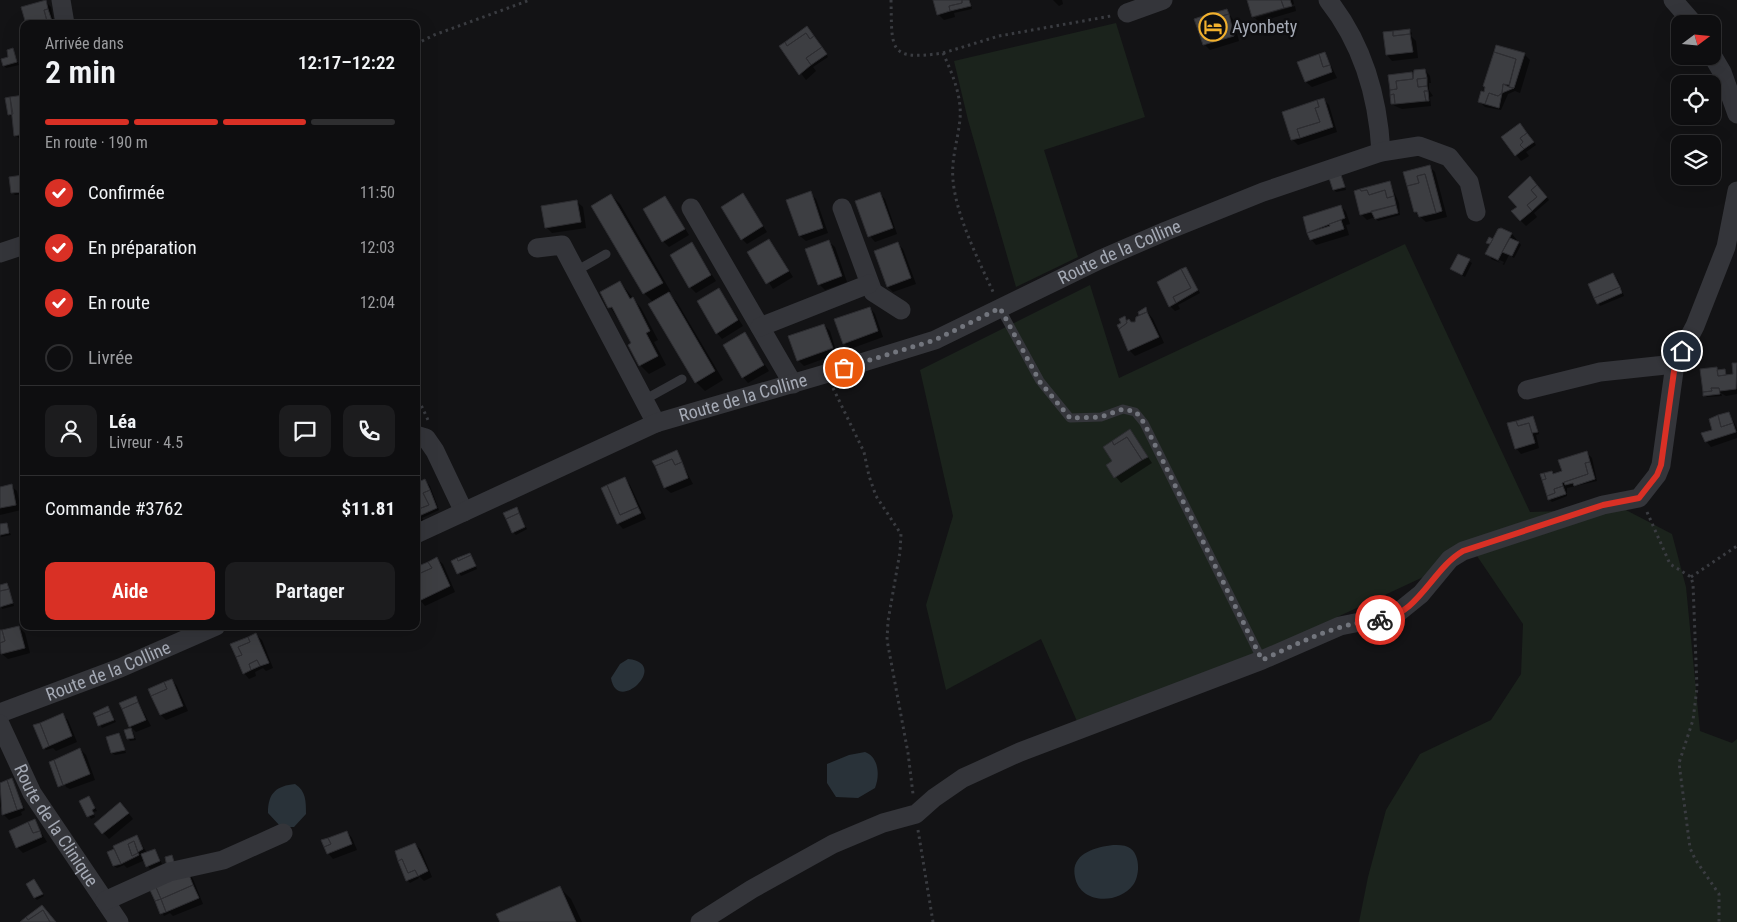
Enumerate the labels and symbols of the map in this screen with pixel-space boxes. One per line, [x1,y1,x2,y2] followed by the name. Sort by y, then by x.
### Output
[1198,12,1228,42] hotel icon: Ayonbety
[1671,15,1721,65] north arrow
[1232,16,1298,37] place label: Ayonbety
[1054,215,1184,288] street label: Route de la Colline
[1661,330,1703,372] pin
[823,347,865,389] pin
[676,369,809,426] street label: Route de la Colline
[1355,595,1405,645] courier
[43,636,174,705] street label: Route de la Colline
[10,761,103,890] street label: Route de la Clinique

